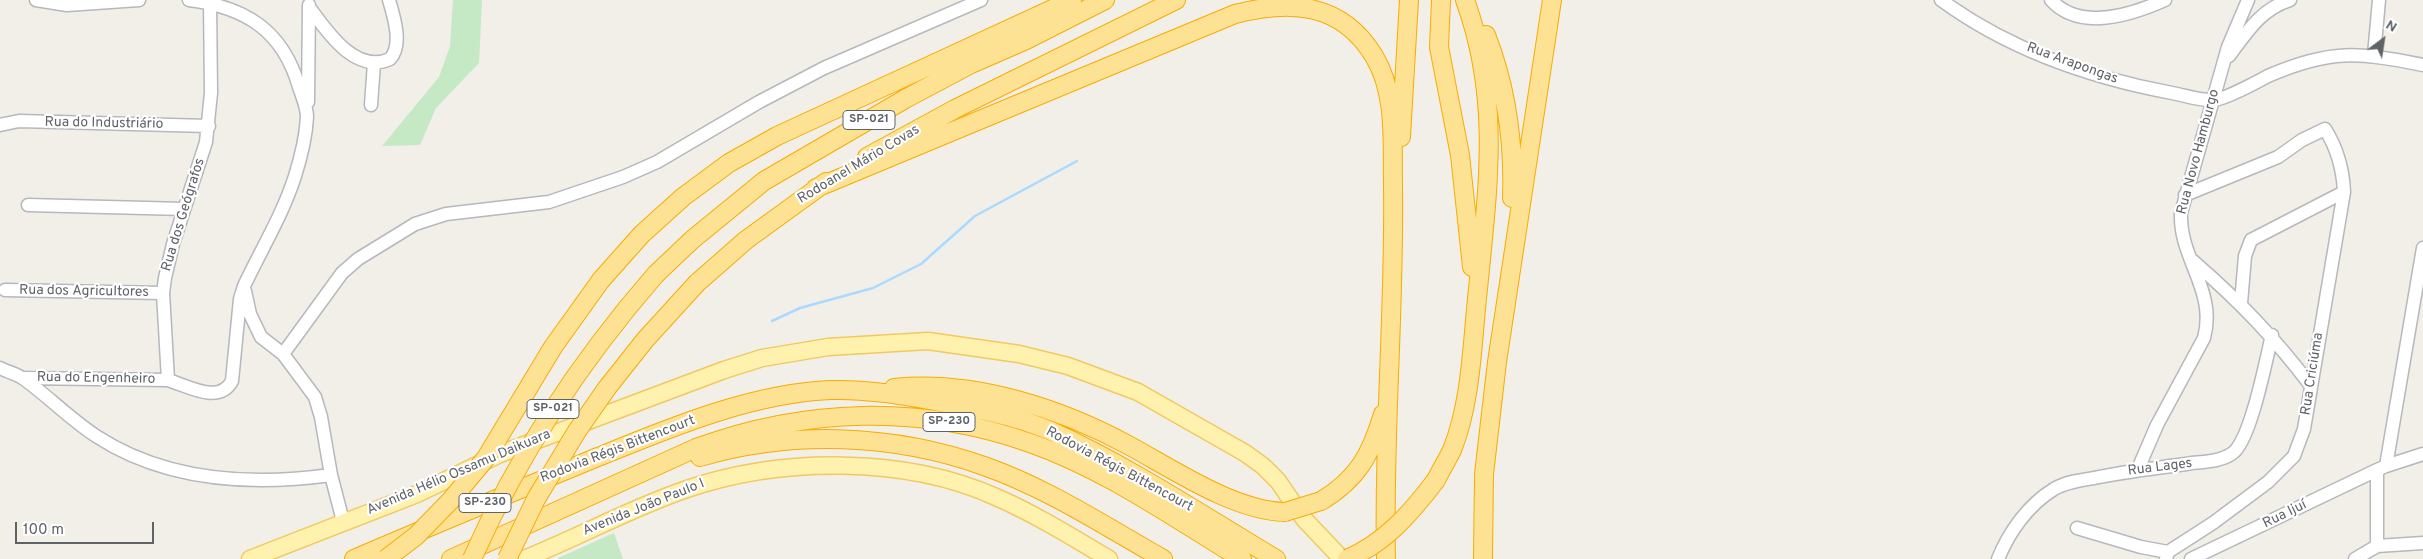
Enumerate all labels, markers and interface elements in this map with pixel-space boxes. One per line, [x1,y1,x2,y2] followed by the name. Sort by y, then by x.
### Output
[2358,15,2408,65] north arrow
[2382,17,2400,37] text: N
[2024,40,2120,88] street label: Rua Arapongas
[2174,88,2224,216] street label: Rua Novo Hamburgo
[843,110,895,130] road number: SP-021
[45,115,163,133] street label: Rua do Industriário
[795,122,923,208] street label: Rodoanel Mário Covas
[159,156,209,274] street label: Rua dos Geógrafos
[19,282,149,302] street label: Rua dos Agricultores
[2298,331,2328,417] street label: Rua Criciúma
[37,370,155,388] street label: Rua do Engenheiro
[527,399,579,418] road number: SP-021
[923,412,975,432] road number: SP-230
[538,413,698,487] street label: Rodovia Régis Bittencourt
[1042,424,1196,516] street label: Rodovia Régis Bittencourt
[365,427,553,519] street label: Avenida Hélio Ossamu Daikuara
[2127,456,2193,480] street label: Rua Lages
[581,476,707,540] street label: Avenida João Paulo I
[459,493,511,512] road number: SP-230
[2260,497,2310,533] street label: Rua Ijuí
[18,512,156,544] scale bar
[23,521,64,540] text: 100 m

